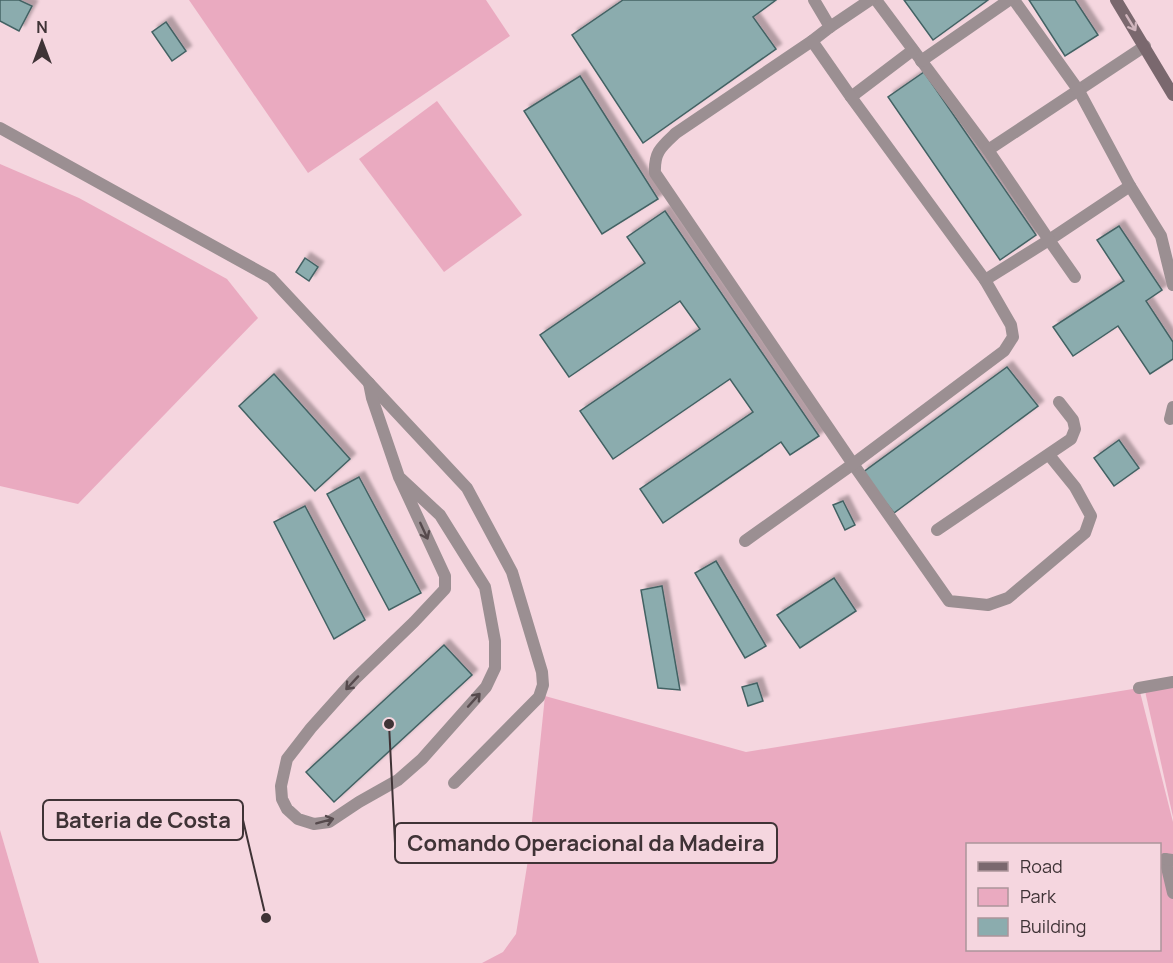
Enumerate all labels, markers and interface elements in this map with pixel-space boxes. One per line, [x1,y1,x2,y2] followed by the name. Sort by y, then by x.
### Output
[12,12,72,72] north arrow
[1125,14,1137,31] one-way arrow
[36,16,48,38] text: N
[419,521,431,539] one-way arrow
[345,675,359,690] one-way arrow
[467,693,481,708] one-way arrow
[43,800,243,840] callout: Bateria de Costa
[55,805,231,835] text: Bateria de Costa
[315,815,334,826] one-way arrow
[395,823,777,863] callout: Comando Operacional da Madeira
[407,828,765,858] text: Comando Operacional da Madeira
[966,843,1161,951] legend
[1020,854,1063,878] text: Road
[1020,884,1057,908] text: Park
[1020,914,1086,938] text: Building

